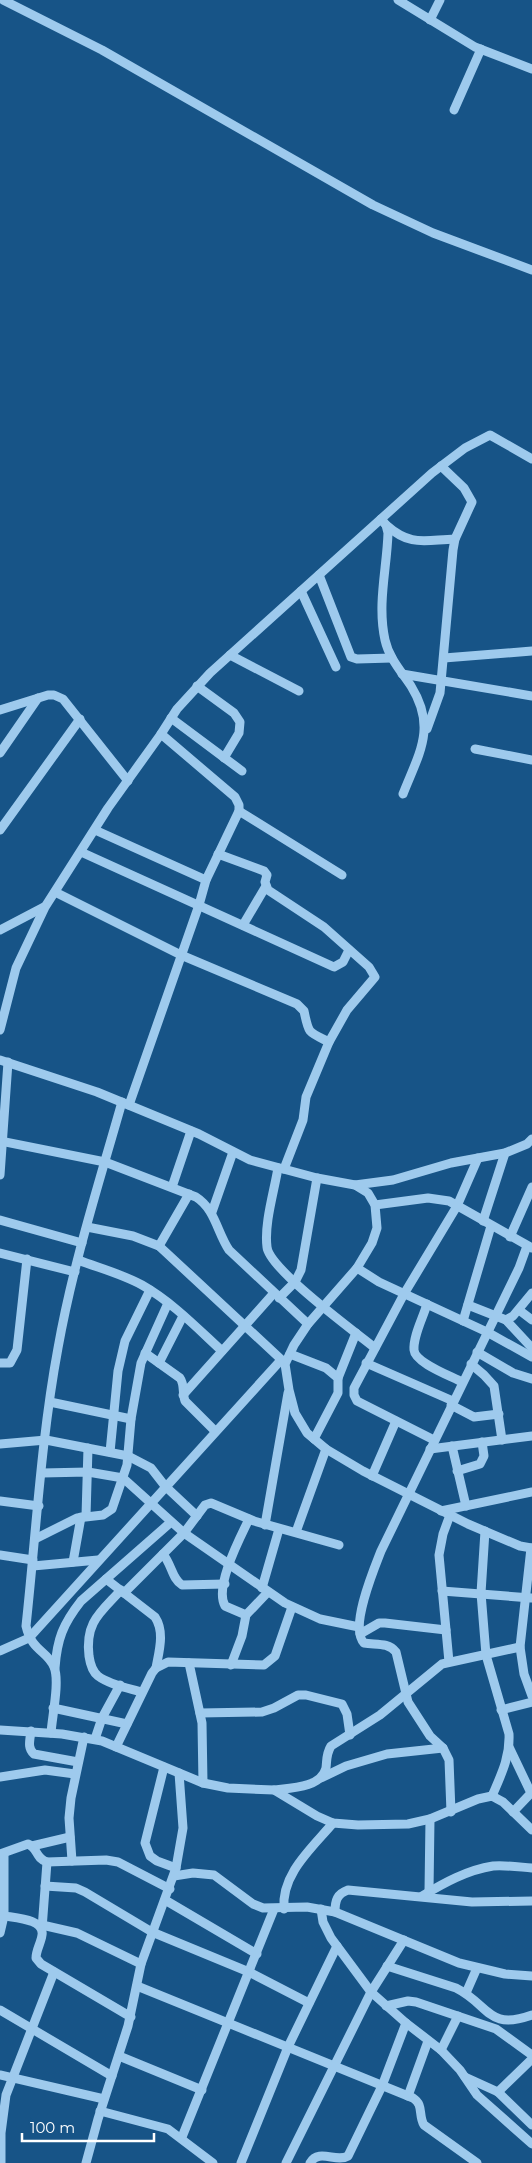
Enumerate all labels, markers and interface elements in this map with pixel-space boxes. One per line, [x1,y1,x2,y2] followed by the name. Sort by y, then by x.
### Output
[22,2110,155,2142] scale bar
[30,2118,75,2137] text: 100 m

